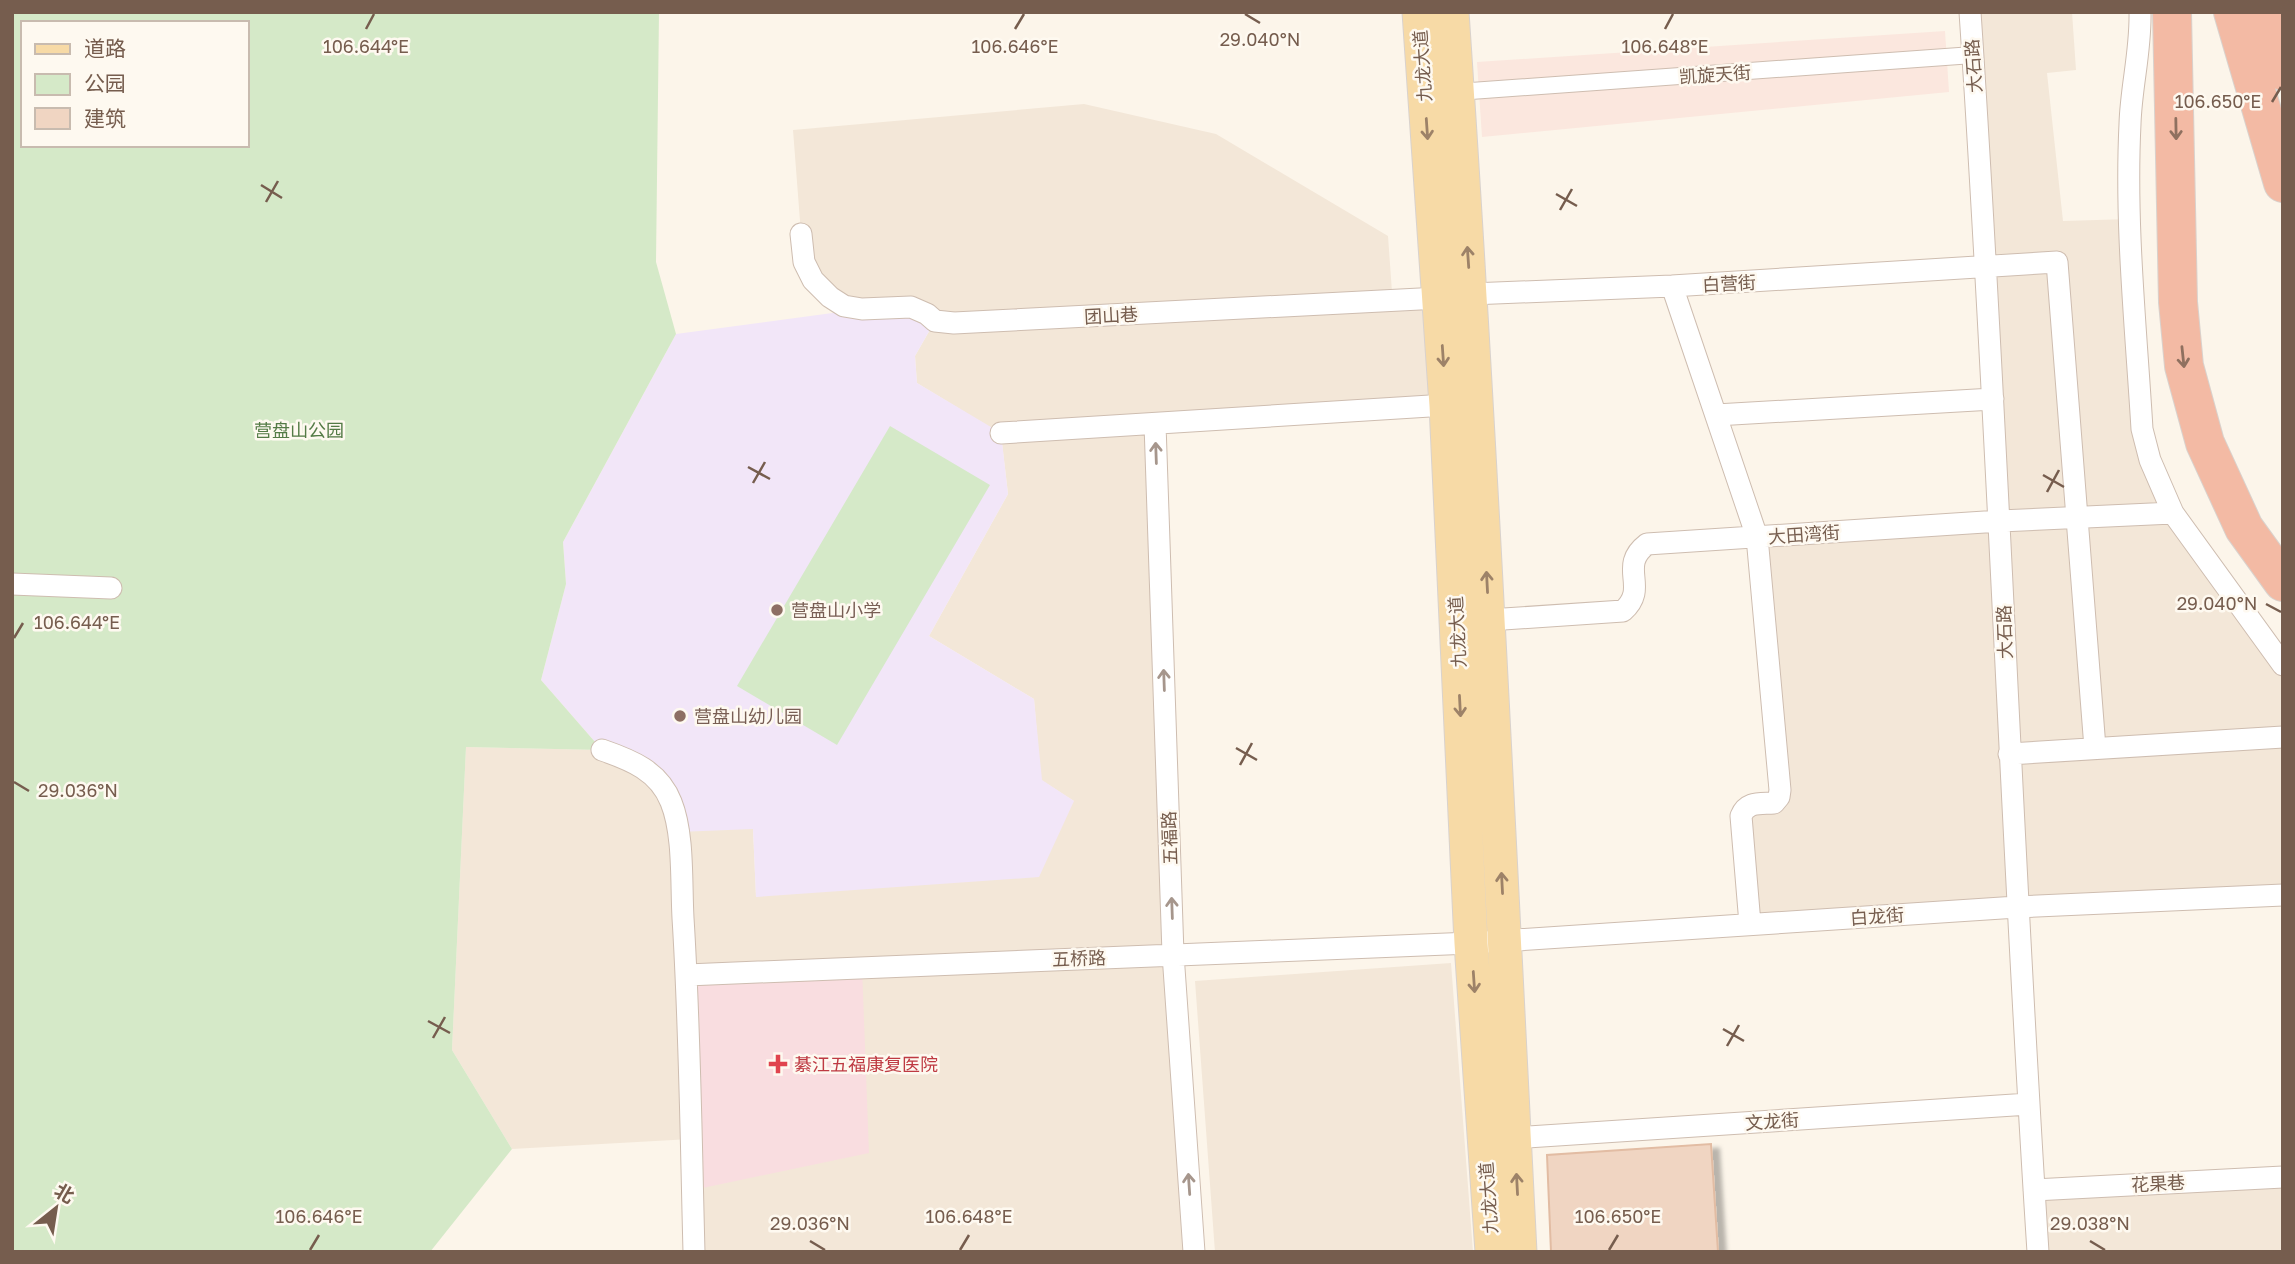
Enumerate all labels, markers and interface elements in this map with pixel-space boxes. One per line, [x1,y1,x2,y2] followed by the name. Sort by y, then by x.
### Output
[21,21,248,147] legend
[1220,28,1300,50] text: 29.040°N
[1409,29,1435,103] street label: 九龙大道
[84,35,126,61] text: 道路
[323,35,409,57] text: 106.644°E
[972,35,1058,57] text: 106.646°E
[1621,35,1709,57] text: 106.648°E
[1960,38,1986,94] street label: 大石路
[1678,61,1752,87] street label: 凯旋天街
[84,70,126,96] text: 公园
[2175,90,2261,112] text: 106.650°E
[84,105,126,131] text: 建筑
[1421,117,1434,140] one-way arrow
[2169,118,2183,141] one-way arrow
[1462,246,1475,269] one-way arrow
[1701,271,1757,295] street label: 白营街
[1083,303,1139,327] street label: 团山巷
[1437,344,1450,367] one-way arrow
[2177,345,2190,368] one-way arrow
[254,419,344,441] park label: 营盘山公园
[1149,442,1162,465] one-way arrow
[1767,521,1841,547] street label: 大田湾街
[1480,571,1493,594] one-way arrow
[2177,592,2257,614] text: 29.040°N
[1444,595,1470,669] street label: 九龙大道
[791,599,881,621] place label: 营盘山小学
[769,602,785,618] marker: 营盘山小学
[1992,605,2016,659] street label: 大石路
[34,611,120,633] text: 106.644°E
[1157,669,1170,692] one-way arrow
[1454,694,1467,717] one-way arrow
[694,705,802,727] place label: 营盘山幼儿园
[672,708,688,724] marker: 营盘山幼儿园
[38,779,118,801] text: 29.036°N
[1157,811,1181,865] street label: 五福路
[1495,872,1508,895] one-way arrow
[1165,896,1178,919] one-way arrow
[1849,903,1905,929] street label: 白龙街
[1052,946,1106,970] street label: 五桥路
[1468,970,1481,993] one-way arrow
[794,1053,938,1075] place label: 綦江五福康复医院
[768,1054,788,1074] marker: 綦江五福康复医院
[1744,1108,1800,1134] street label: 文龙街
[1475,1161,1501,1235] street label: 九龙大道
[2130,1171,2186,1195] street label: 花果巷
[1510,1172,1523,1195] one-way arrow
[21,1173,91,1243] north arrow
[1182,1173,1195,1195] one-way arrow
[51,1178,79,1208] text: 北
[276,1205,362,1227] text: 106.646°E
[925,1205,1013,1227] text: 106.648°E
[1575,1205,1661,1227] text: 106.650°E
[770,1212,850,1234] text: 29.036°N
[2050,1212,2130,1234] text: 29.038°N

